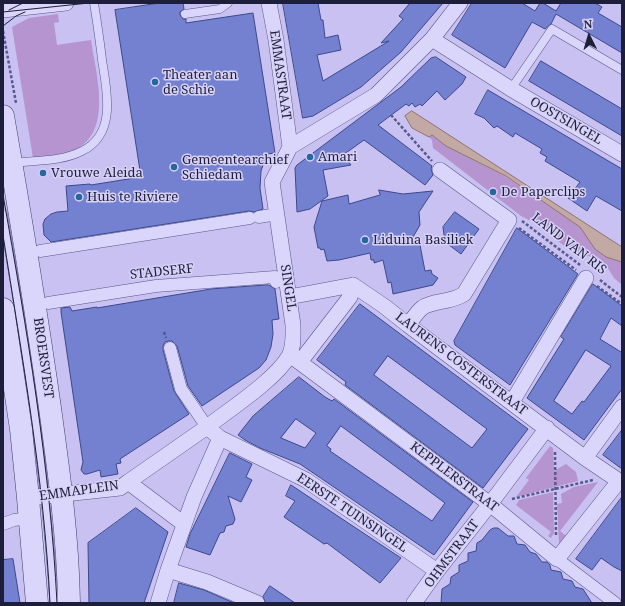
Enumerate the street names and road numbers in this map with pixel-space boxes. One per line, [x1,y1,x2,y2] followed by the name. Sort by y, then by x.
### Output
[266,29,294,121] street label: EMMASTRAAT
[527,94,605,148] street label: OOSTSINGEL
[529,210,609,278] street label: LAND VAN RIS
[129,261,195,283] street label: STADSERF
[277,263,299,313] street label: SINGEL
[392,309,530,419] street label: LAURENS COSTERSTRAAT
[30,317,56,399] street label: BROERSVEST
[407,439,501,515] street label: KEPPLERSTRAAT
[294,470,410,556] street label: EERSTE TUINSINGEL
[38,478,120,504] street label: EMMAPLEIN
[421,517,483,591] street label: OHMSTRAAT

